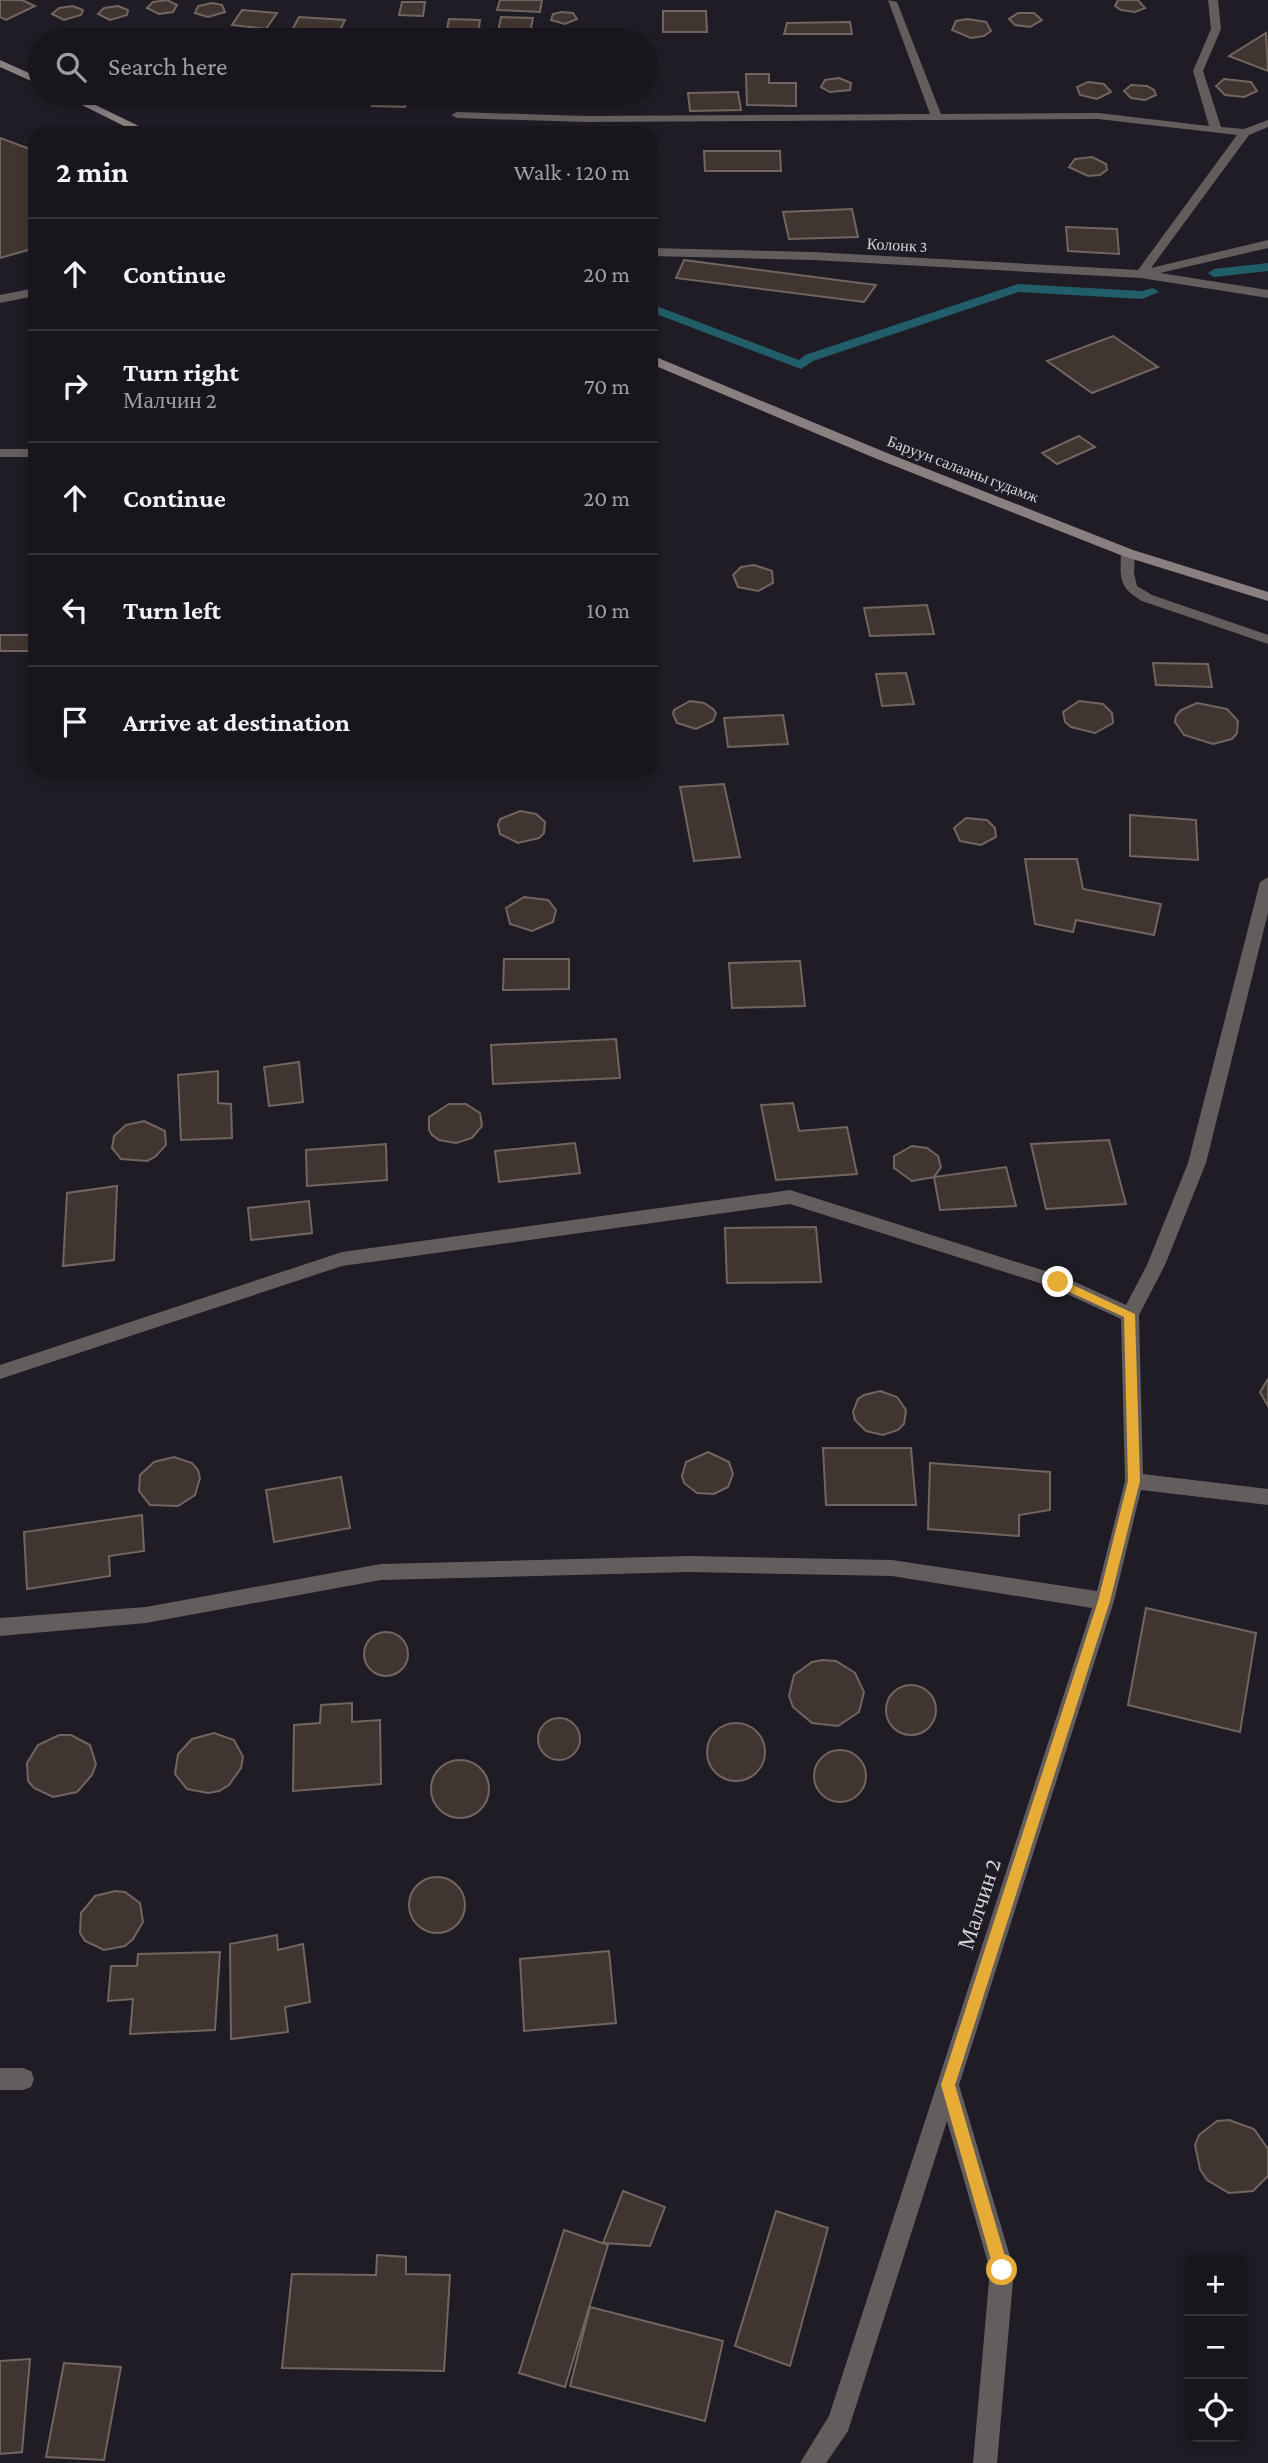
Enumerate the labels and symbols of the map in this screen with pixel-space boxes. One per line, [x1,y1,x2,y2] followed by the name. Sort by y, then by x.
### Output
[866,235,928,255] street label: Колонк 3
[885,432,1042,507] street label: Баруун салааны гудамж
[1042,1266,1073,1297] route end
[952,1855,1006,1953] street label: Малчин 2
[986,2254,1017,2285] route start

